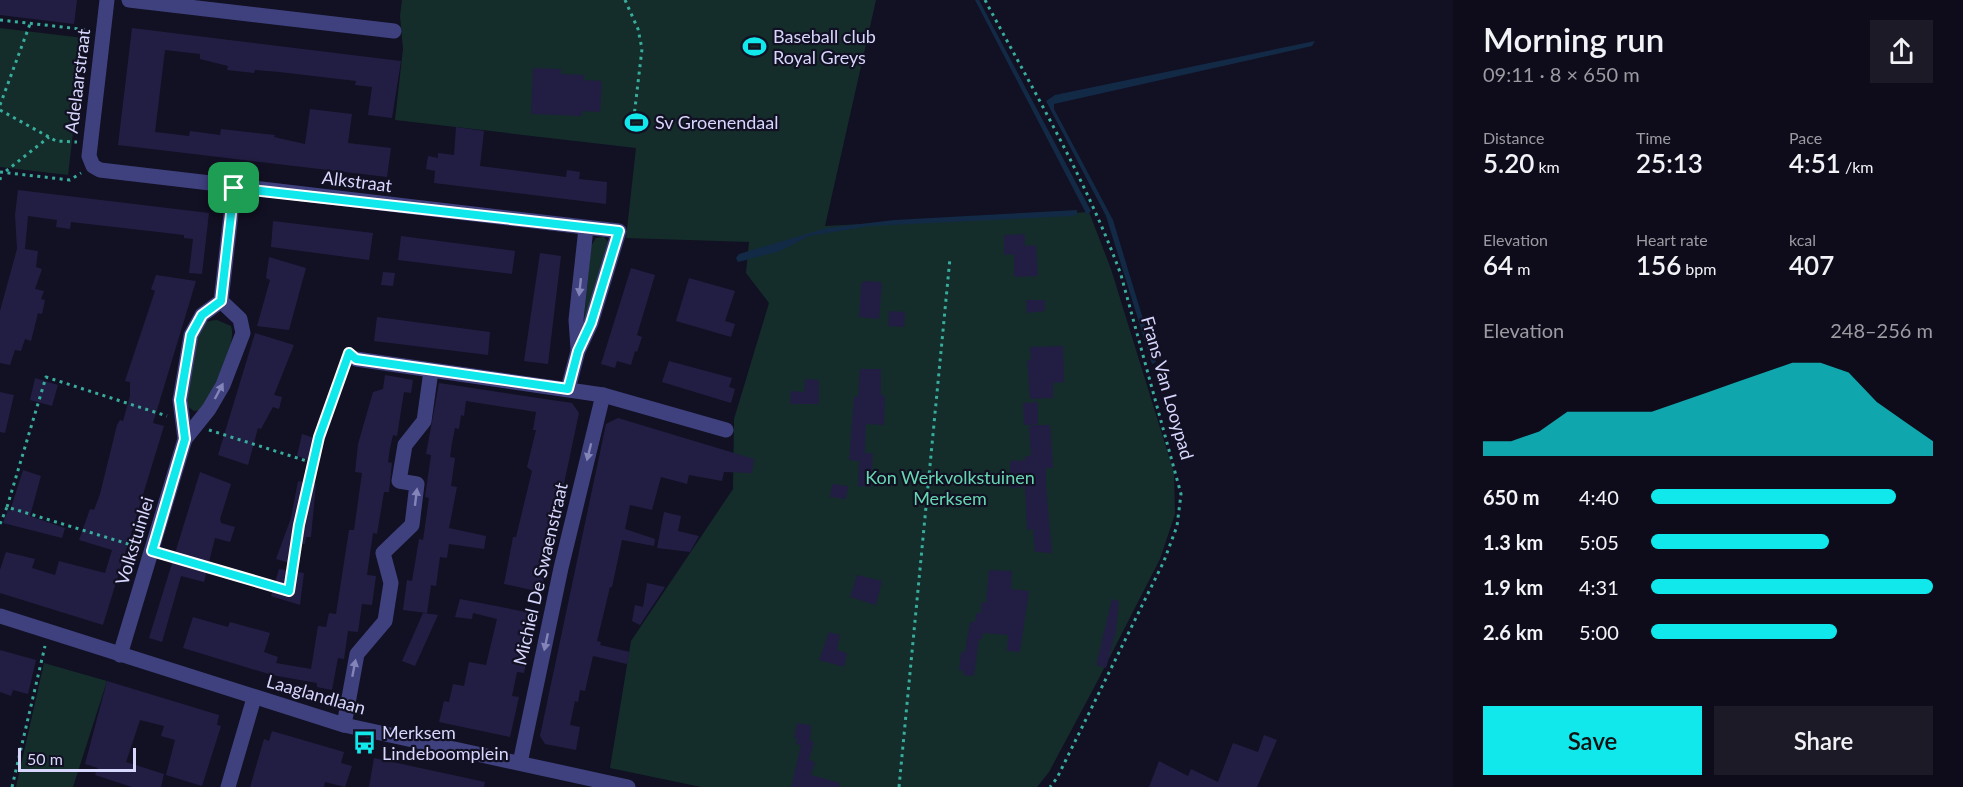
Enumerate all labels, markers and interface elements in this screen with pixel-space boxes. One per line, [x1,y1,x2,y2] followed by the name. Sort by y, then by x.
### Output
[1483,19,1664,59] text: Morning run
[1870,20,1933,83] button: share
[773,25,876,68] place label: Baseball club Royal Greys
[60,27,94,134] street label: Adelaarstraat
[742,34,768,60] sports icon: Baseball club Royal Greys
[1483,62,1640,86] text: 09:11 · 8 × 650 m
[624,110,650,136] sports icon: Sv Groenendaal
[655,111,779,133] place label: Sv Groenendaal
[1483,128,1544,147] text: Distance
[1636,128,1671,147] text: Time
[1789,128,1822,147] text: Pace
[1483,147,1534,179] text: 5.20
[1636,147,1703,179] text: 25:13
[1789,147,1841,179] text: 4:51
[1534,157,1560,176] text: km
[1841,157,1873,176] text: /km
[208,162,259,213] pin
[321,166,394,196] street label: Alkstraat
[217,171,250,204] icon: arrive
[1483,230,1548,249] text: Elevation
[1636,230,1708,249] text: Heart rate
[1789,230,1816,249] text: kcal
[1483,249,1513,281] text: 64
[1636,249,1681,281] text: 156
[1789,249,1834,281] text: 407
[1513,259,1530,278] text: m
[1681,259,1716,278] text: bpm
[575,277,585,296] one-way arrow
[1137,313,1199,462] street label: Frans Van Looypad
[1483,318,1564,342] text: Elevation
[1830,318,1933,342] text: 248–256 m
[214,382,224,399] one-way arrow
[584,443,594,461] one-way arrow
[865,466,1035,509] park label: Kon Werkvolkstuinen Merksem
[508,480,572,667] street label: Michiel De Swaenstraat
[1483,485,1539,509] text: 650 m
[1579,485,1619,509] text: 4:40
[411,488,420,507] one-way arrow
[110,494,158,588] street label: Volkstuinlei
[1483,530,1543,554] text: 1.3 km
[1579,530,1619,554] text: 5:05
[1483,575,1543,599] text: 1.9 km
[1579,575,1619,599] text: 4:31
[1483,620,1543,644] text: 2.6 km
[1579,620,1619,644] text: 5:00
[540,632,550,651] one-way arrow
[350,658,359,677] one-way arrow
[264,669,368,719] street label: Laaglandlaan
[1483,706,1702,775] button: Save
[1714,706,1933,775] button: Share
[382,721,509,764] place label: Merksem Lindeboomplein
[351,730,377,756] bus stop icon: Merksem Lindeboomplein
[18,745,136,772] scale bar
[27,749,63,768] text: 50 m

